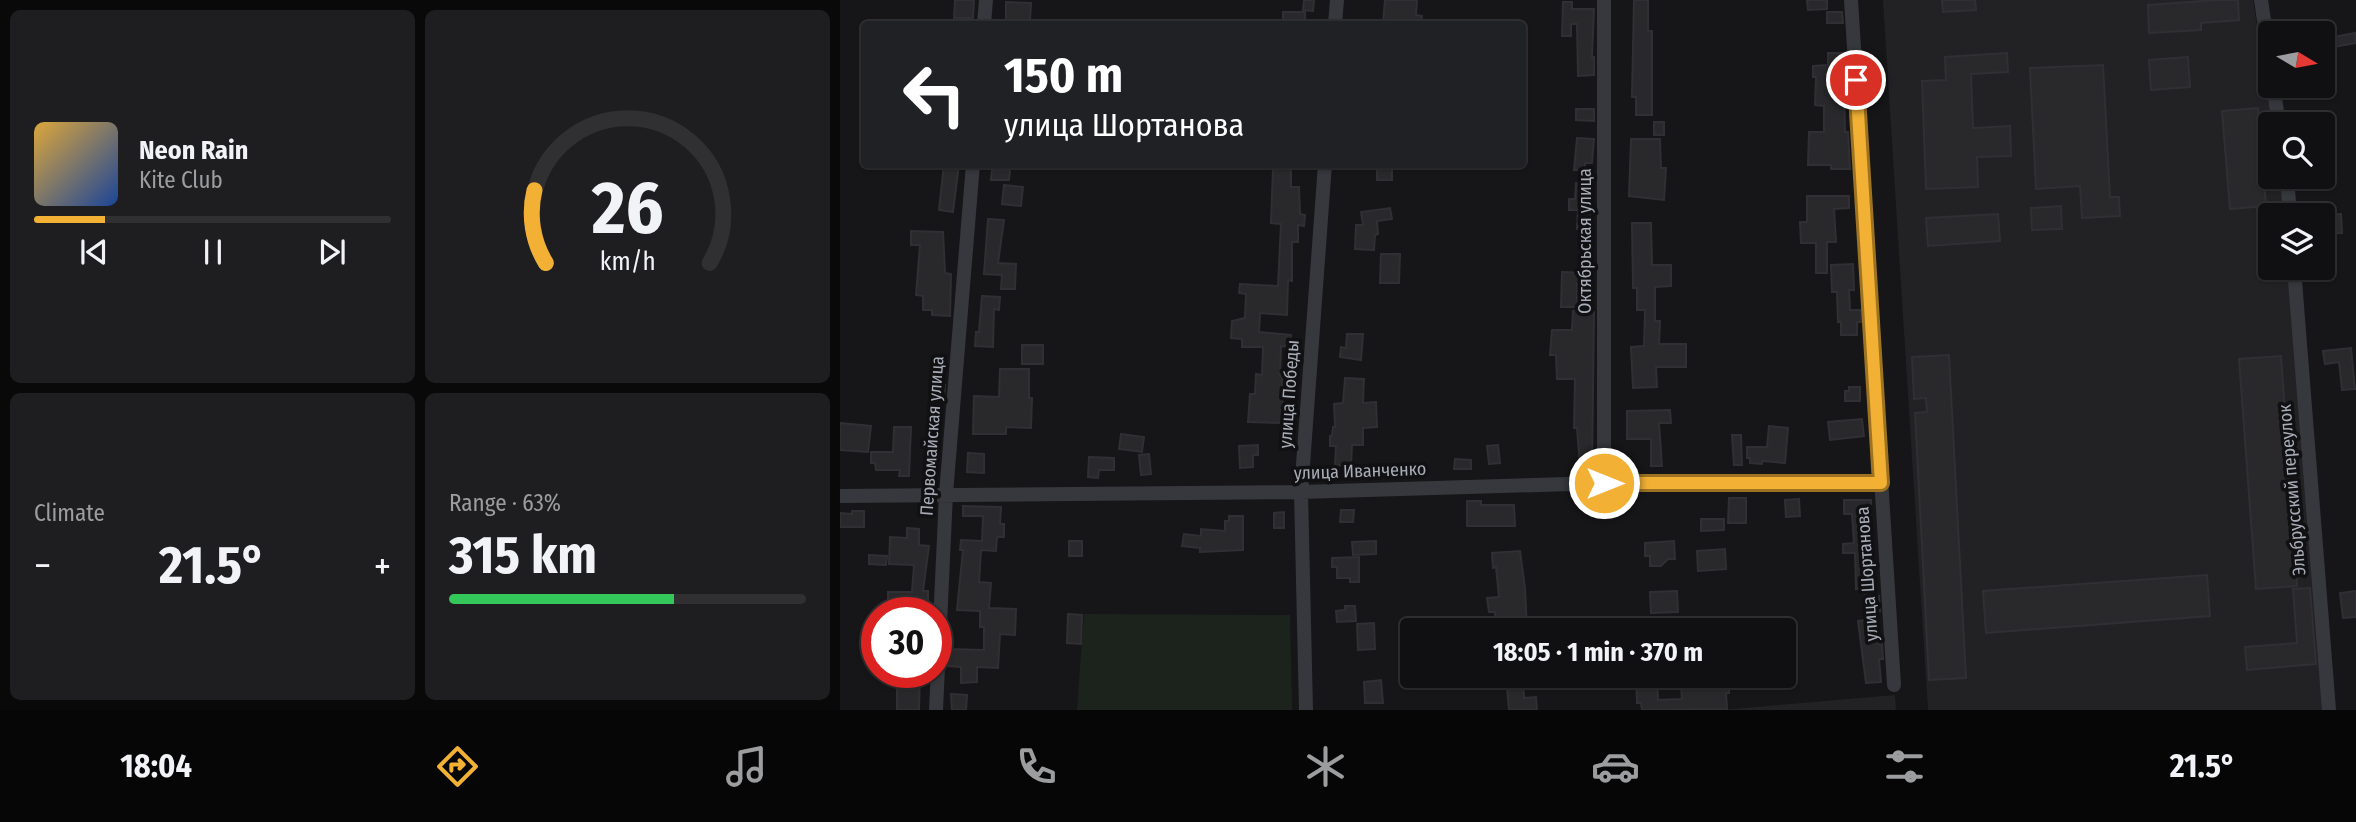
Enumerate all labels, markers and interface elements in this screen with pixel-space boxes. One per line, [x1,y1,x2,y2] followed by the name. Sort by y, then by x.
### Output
[2258,21,2334,98] north arrow
[2258,21,2335,280] map controls
[1004,46,1123,105] text: 150 m
[889,49,980,140] icon: left
[1826,50,1886,110] pin
[1837,61,1875,99] icon: arrive
[1004,106,1244,144] text: улица Шортанова
[2258,112,2335,189] button: search
[139,135,248,166] text: Neon Rain
[591,165,663,252] text: 26
[139,166,223,194] text: Kite Club
[1574,168,1596,314] street label: Октябрьская улица
[2258,203,2335,280] button: layers
[75,233,113,271] icon: previous
[194,233,232,271] icon: pause
[313,233,351,271] icon: next
[600,247,655,277] text: km/h
[1274,339,1304,449] street label: улица Победы
[915,355,949,517] street label: Первомайская улица
[2274,403,2310,577] street label: Эльбрусский переулок
[1567,446,1641,520] position arrow
[1293,458,1427,484] street label: улица Иванченко
[449,489,561,517] text: Range · 63%
[34,499,105,527] text: Climate
[1851,506,1883,642] street label: улица Шортанова
[449,524,597,587] text: 315 km
[159,534,266,597] text: 21.5°
[34,543,51,589] text: −
[374,543,391,589] text: +
[861,597,952,688] speed limit sign: 30
[1493,637,1703,668] text: 18:05 · 1 min · 370 m
[433,742,482,791] icon: directions
[722,742,771,791] icon: music
[1012,742,1061,791] icon: phone
[1301,742,1350,791] icon: climate
[1591,742,1640,791] icon: car
[1880,742,1929,791] icon: filters
[120,747,192,785] text: 18:04
[2170,747,2236,785] text: 21.5°

